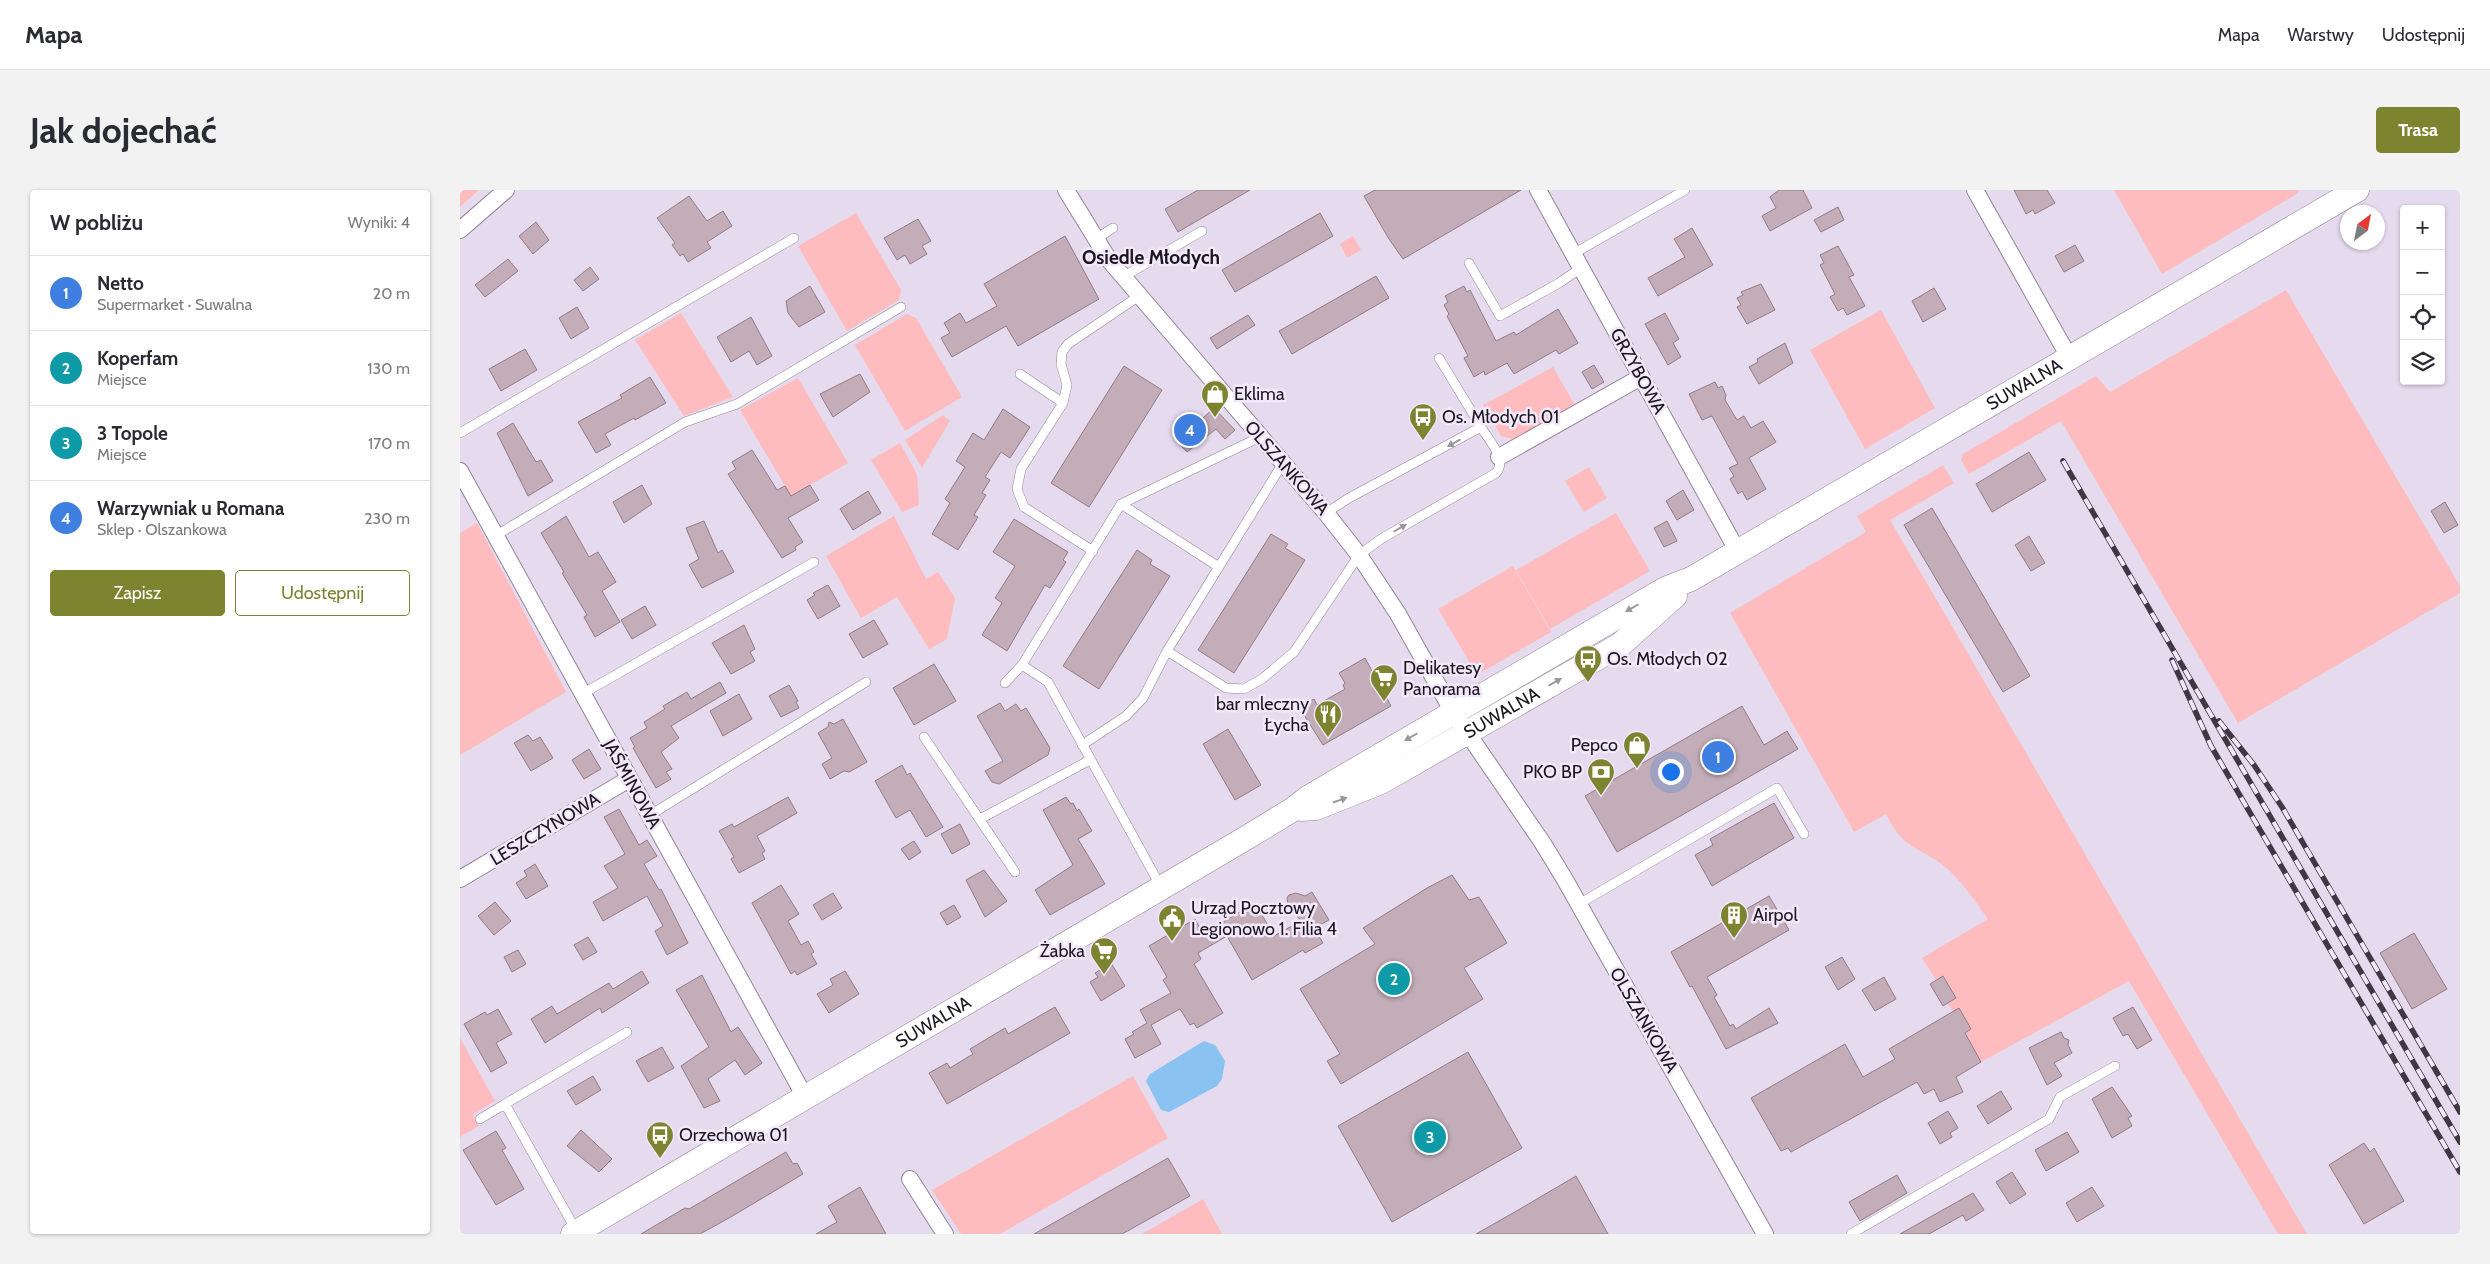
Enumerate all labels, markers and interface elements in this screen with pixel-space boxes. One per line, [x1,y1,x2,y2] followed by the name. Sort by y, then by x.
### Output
[25,20,82,49] text: Mapa
[2218,24,2260,46] text: Mapa
[2288,24,2354,46] text: Warstwy
[2382,24,2465,46] text: Udostępnij
[2376,107,2460,153] button: Trasa
[30,109,217,152] text: Jak dojechać
[2340,205,2385,250] north arrow
[2400,205,2445,385] map controls
[2400,205,2445,250] button: +
[50,210,143,235] text: W pobliżu
[348,213,410,232] text: Wyniki: 4
[1082,246,1220,269] district label: Osiedle Młodych
[2400,250,2445,295] button: −
[97,272,144,295] text: Netto
[63,284,69,303] text: 1
[373,284,410,303] text: 20 m
[97,295,252,314] text: Supermarket · Suwalna
[2400,295,2445,340] button: locate
[1605,324,1671,418] street label: GRZYBOWA
[2400,340,2445,385] button: layers
[97,347,178,370] text: Koperfam
[1982,354,2066,415] street label: SUWALNA
[62,359,70,378] text: 2
[367,359,410,378] text: 130 m
[97,370,147,389] text: Miejsce
[1200,379,1230,418] shop icon: Eklima
[1234,383,1285,405] place label: Eklima
[1408,402,1438,441] bus stop icon: Os. Młodych 01
[1442,406,1559,428] place label: Os. Młodych 01
[1174,411,1206,449] pin: 4
[1240,416,1334,520] street label: OLSZANKOWA
[97,422,168,445] text: 3 Topole
[62,434,70,453] text: 3
[368,434,410,453] text: 170 m
[1448,438,1461,447] one-way arrow
[97,445,147,464] text: Miejsce
[97,497,284,520] text: Warzywniak u Romana
[61,509,71,528] text: 4
[364,509,410,528] text: 230 m
[97,520,227,539] text: Sklep · Olszankowa
[1393,524,1406,533] one-way arrow
[50,570,225,616] button: Zapisz
[235,570,410,616] button: Udostępnij
[1625,604,1638,613] one-way arrow
[1573,644,1603,683] bus stop icon: Os. Młodych 02
[1607,648,1728,670] place label: Os. Młodych 02
[1403,657,1481,700] place label: Delikatesy Panorama
[1369,663,1399,702] supermarket icon: Delikatesy Panorama
[1548,678,1562,687] one-way arrow
[1460,683,1543,743] street label: SUWALNA
[1216,693,1309,736] place label: bar mleczny Łycha
[1313,699,1343,738] restaurant icon: bar mleczny Łycha
[1622,730,1652,769] shop icon: Pepco
[1404,733,1419,741] one-way arrow
[598,734,666,833] street label: JAŚMINOWA
[1571,734,1618,756] place label: Pepco
[1702,738,1734,776] pin: 1
[1586,757,1616,796] bank icon: PKO BP
[1658,759,1684,785] your location
[1523,761,1582,783] place label: PKO BP
[486,788,604,870] street label: LESZCZYNOWA
[1332,796,1347,803] one-way arrow
[1191,897,1337,940] place label: Urząd Pocztowy Legionowo 1. Filia 4
[1719,900,1749,939] building icon: Airpol
[1157,903,1187,942] public building icon: Urząd Pocztowy Legionowo 1. Filia 4
[1753,904,1799,926] place label: Airpol
[1089,936,1119,975] supermarket icon: Żabka
[1040,940,1085,962] place label: Żabka
[1378,960,1410,998] pin: 2
[1605,963,1683,1077] street label: OLSZANKOWA
[892,991,975,1053] street label: SUWALNA
[1414,1118,1446,1156] pin: 3
[645,1120,675,1159] bus stop icon: Orzechowa 01
[679,1124,788,1146] place label: Orzechowa 01

